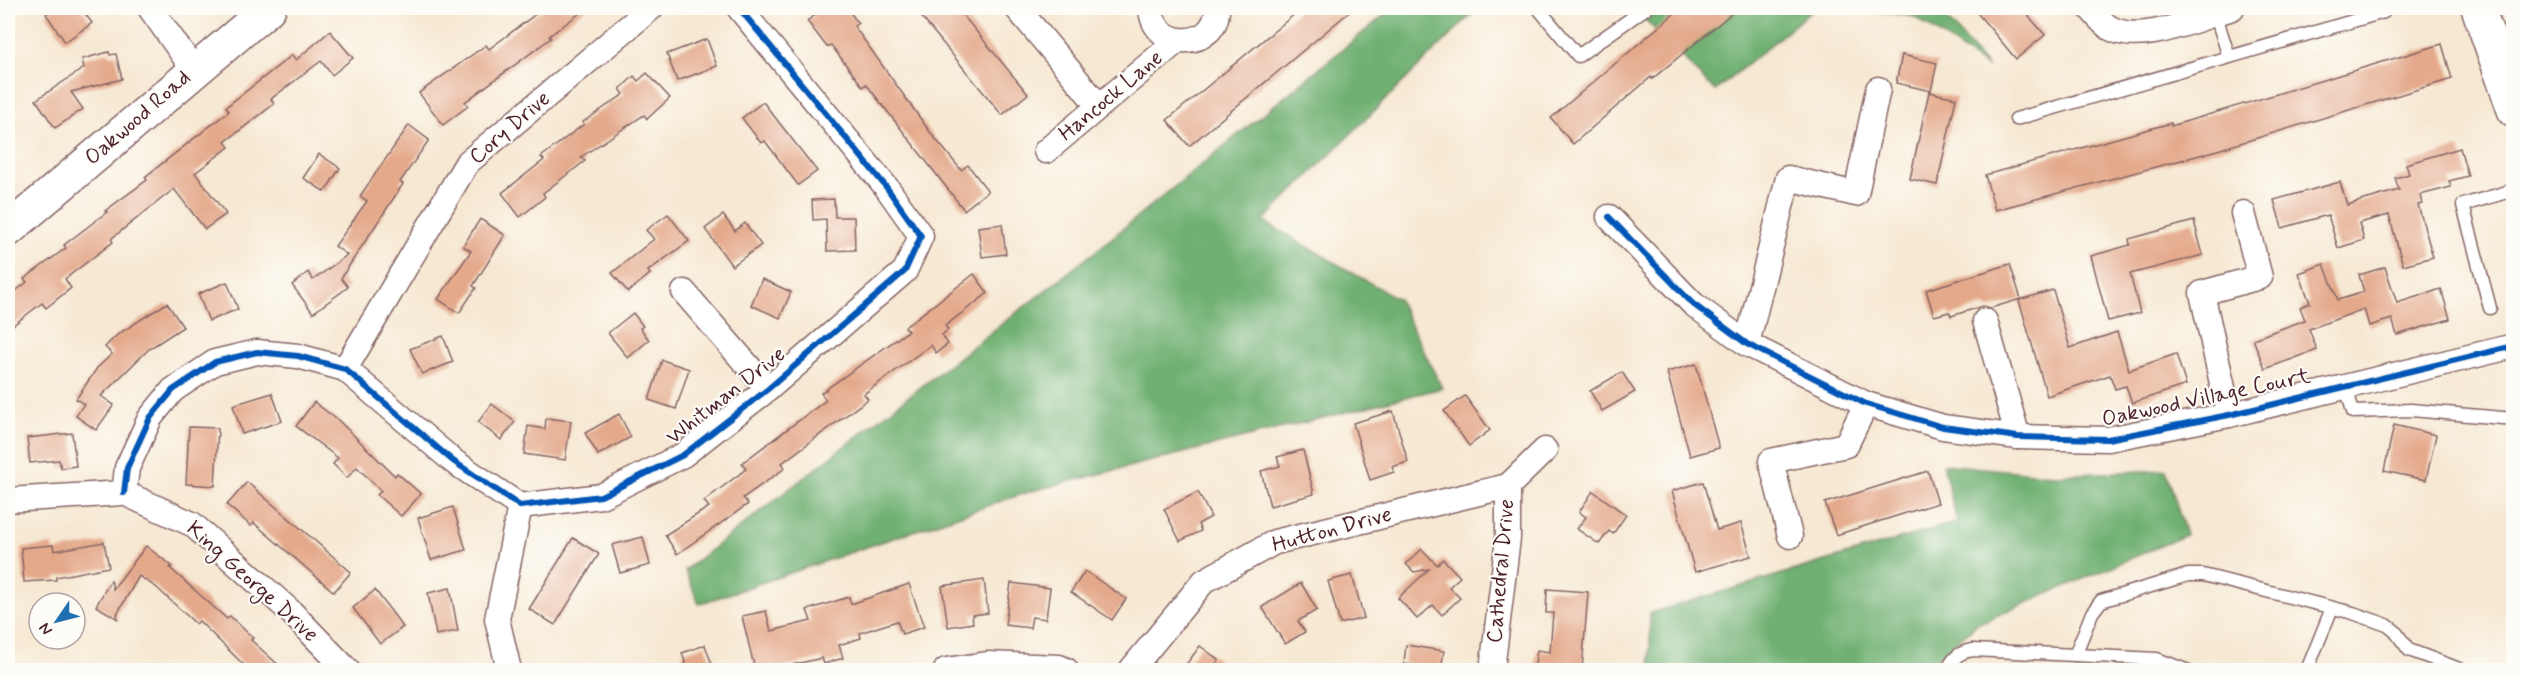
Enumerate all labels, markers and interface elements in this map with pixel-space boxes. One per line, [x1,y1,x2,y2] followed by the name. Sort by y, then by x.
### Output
[1053,44,1169,148] street label: Hancock Lane
[79,64,197,172] street label: Oakwood Road
[464,85,556,171] street label: Cory Drive
[661,341,791,451] street label: Whitman Drive
[2099,362,2313,435] street label: Oakwood Village Court
[1481,498,1521,644] street label: Cathedral Drive
[1269,501,1395,559] street label: Hutton Drive
[178,515,324,651] street label: King George Drive
[27,591,87,651] north arrow
[34,618,58,639] text: N

